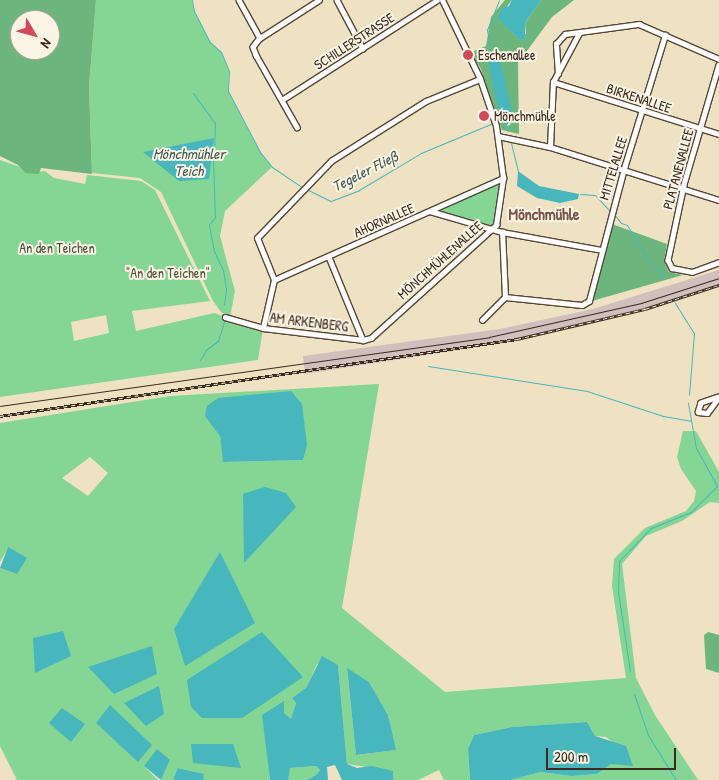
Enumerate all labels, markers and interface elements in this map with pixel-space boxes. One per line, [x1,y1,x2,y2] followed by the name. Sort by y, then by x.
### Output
[311,9,397,73] street label: SCHILLERSTRASSE
[10,10,60,60] north arrow
[37,35,56,52] text: N
[478,47,535,63] place label: Eschenallee
[462,49,474,61] marker: Eschenallee
[604,80,674,116] street label: BIRKENALLEE
[494,108,556,124] place label: Mönchmühle
[478,110,490,122] marker: Mönchmühle
[659,127,697,211] street label: PLATANENALLEE
[595,134,631,202] street label: MITTELALLEE
[153,144,225,179] water label: Mönchmühler Teich
[329,147,401,195] water label: Tegeler Fließ
[351,199,417,241] street label: AHORNALLEE
[509,204,579,224] district label: Mönchmühle
[394,217,486,303] street label: MÖNCHMÜHLENALLEE
[19,240,95,256] park label: An den Teichen
[126,265,210,281] park label: "An den Teichen"
[269,309,349,335] street label: AM ARKENBERG
[549,738,679,770] scale bar
[554,746,588,767] text: 200 m

